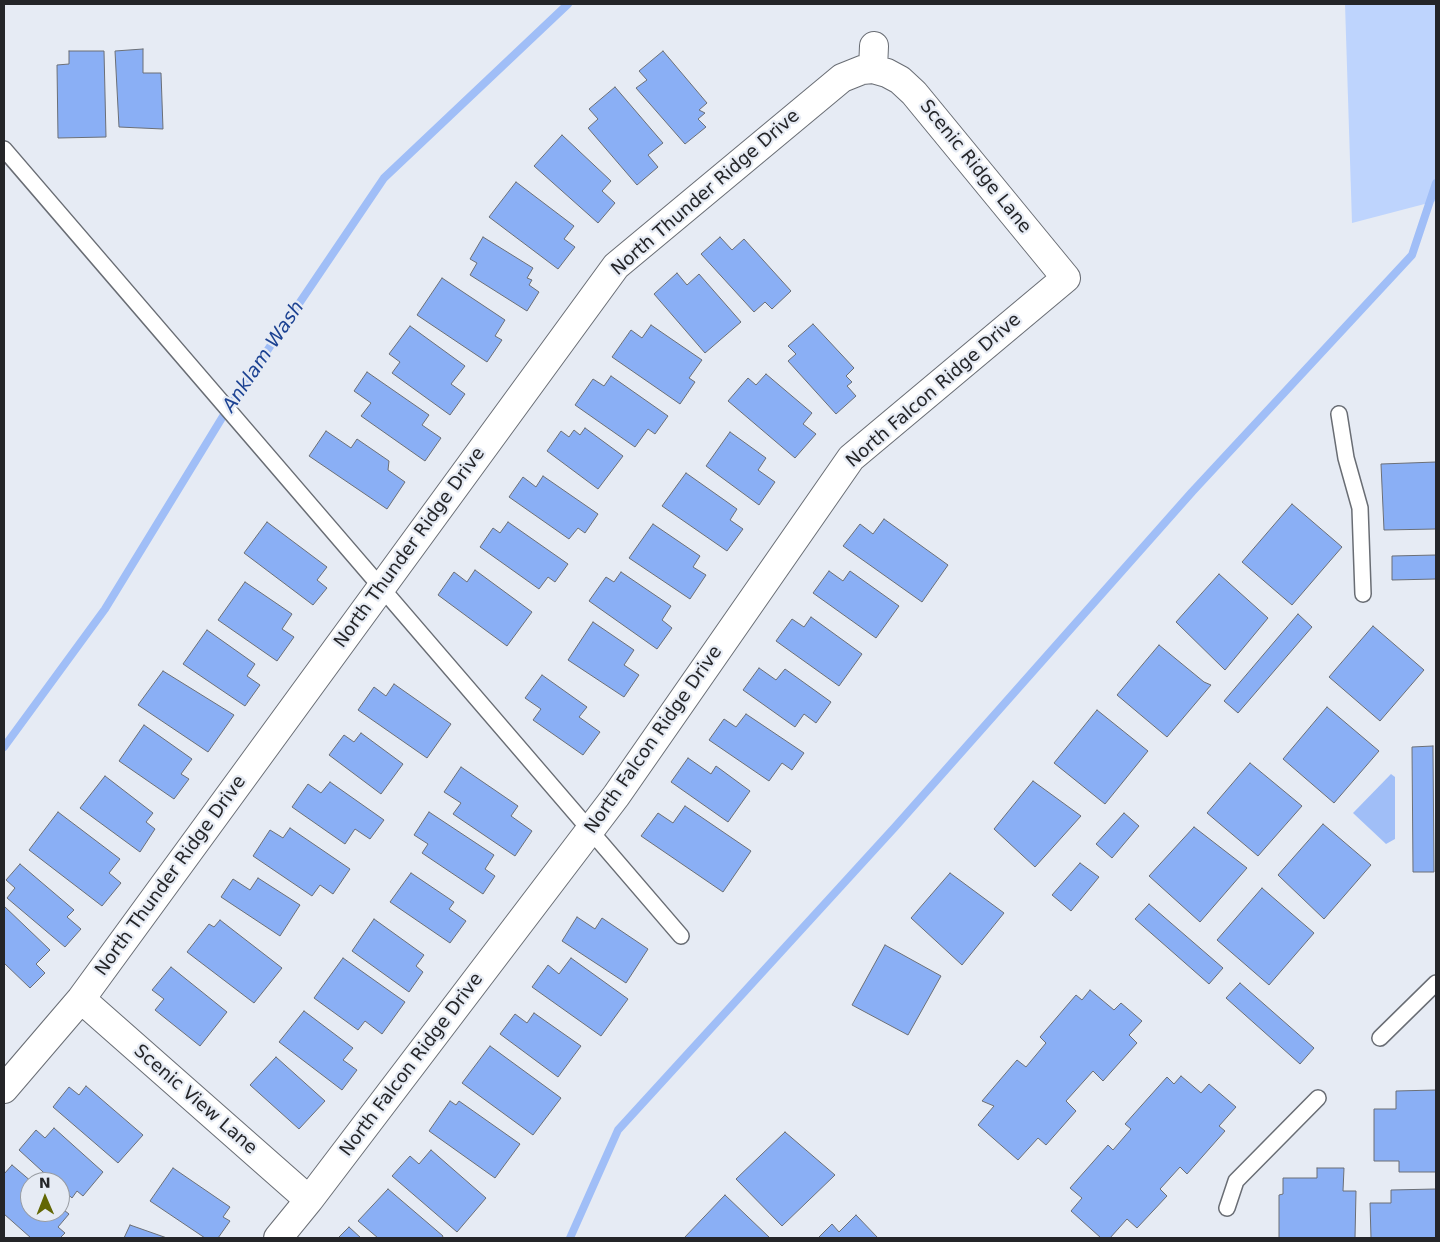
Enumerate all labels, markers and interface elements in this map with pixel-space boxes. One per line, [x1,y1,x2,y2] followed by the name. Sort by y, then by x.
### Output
[915,96,1035,238] street label: Scenic Ridge Lane
[608,105,804,281] street label: North Thunder Ridge Drive
[219,297,309,417] water label: Anklam Wash
[842,309,1026,473] street label: North Falcon Ridge Drive
[330,444,490,652] street label: North Thunder Ridge Drive
[581,642,727,838] street label: North Falcon Ridge Drive
[91,772,251,980] street label: North Thunder Ridge Drive
[336,969,488,1161] street label: North Falcon Ridge Drive
[129,1041,261,1159] street label: Scenic View Lane
[20,1172,70,1222] north arrow
[39,1175,51,1191] text: N

